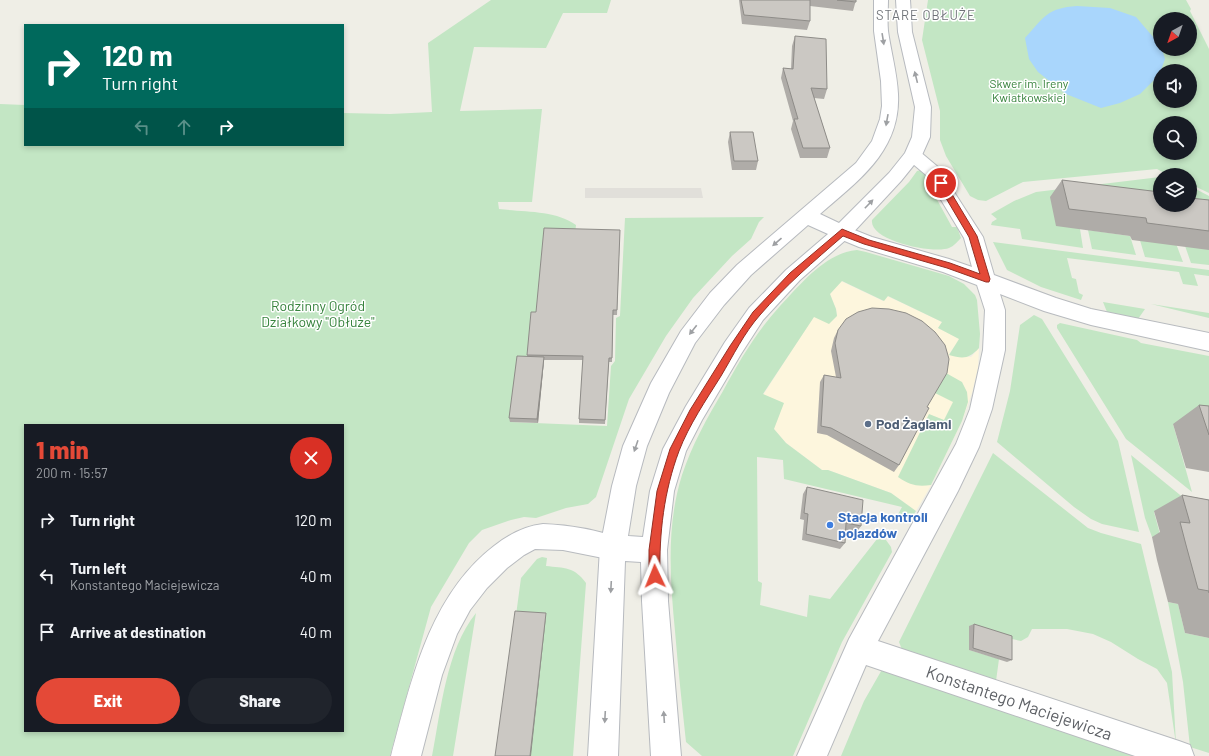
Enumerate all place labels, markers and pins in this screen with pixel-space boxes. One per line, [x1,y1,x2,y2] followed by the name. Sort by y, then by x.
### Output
[924,166,958,200] pin
[876,415,952,432] place label: Pod Żaglami
[863,419,873,429] marker: Pod Żaglami
[838,508,928,541] place label: Stacja kontroli pojazdów
[825,520,835,530] marker: Stacja kontroli pojazdów

